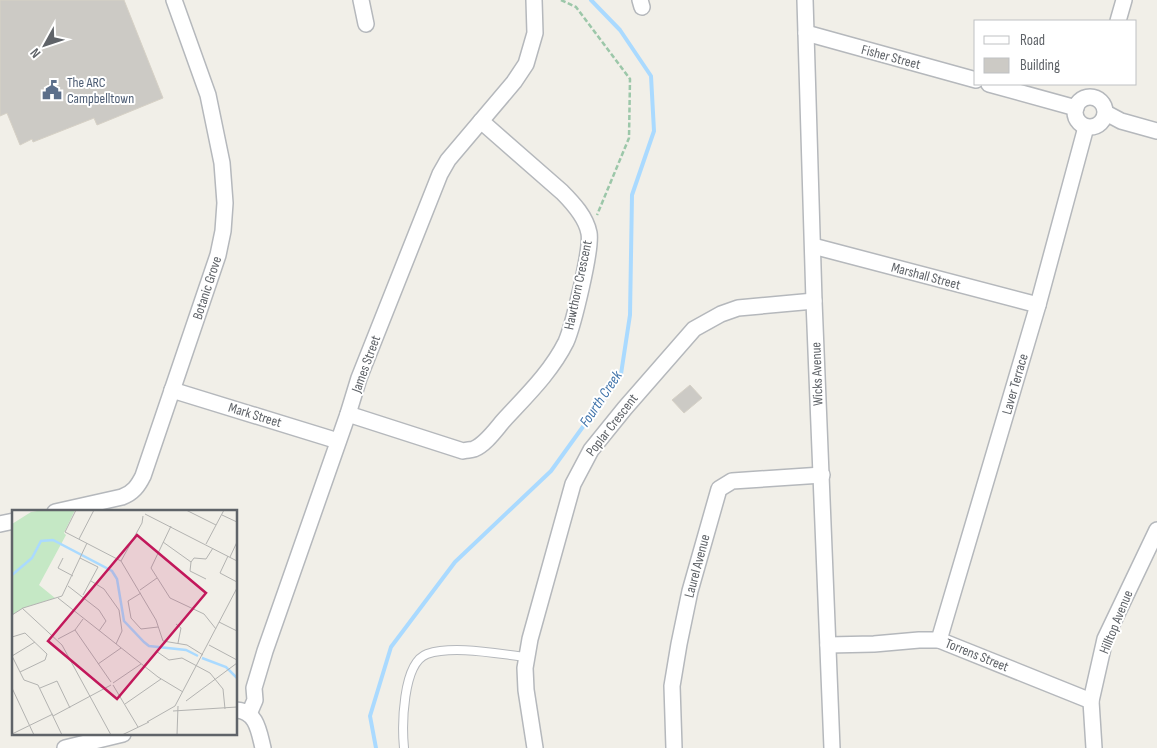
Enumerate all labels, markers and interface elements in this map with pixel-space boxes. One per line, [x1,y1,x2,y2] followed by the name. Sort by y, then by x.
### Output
[20,20,70,70] north arrow
[974,20,1137,85] legend
[1020,31,1045,50] text: Road
[860,41,922,73] street label: Fisher Street
[27,45,44,61] text: N
[1020,56,1060,75] text: Building
[67,74,134,107] place label: The ARC Campbelltown
[41,79,63,101] public building icon: The ARC Campbelltown
[560,239,596,331] street label: Hawthorn Crescent
[189,254,225,322] street label: Botanic Grove
[890,259,962,293] street label: Marshall Street
[347,333,384,396] street label: James Street
[807,342,827,406] street label: Wicks Avenue
[998,352,1032,416] street label: Laver Terrace
[575,367,627,431] water label: Fourth Creek
[582,390,642,460] street label: Poplar Crescent
[226,399,284,431] street label: Mark Street
[12,510,238,736] inset map
[680,532,714,600] street label: Laurel Avenue
[1096,588,1136,656] street label: Hilltop Avenue
[943,635,1011,675] street label: Torrens Street

